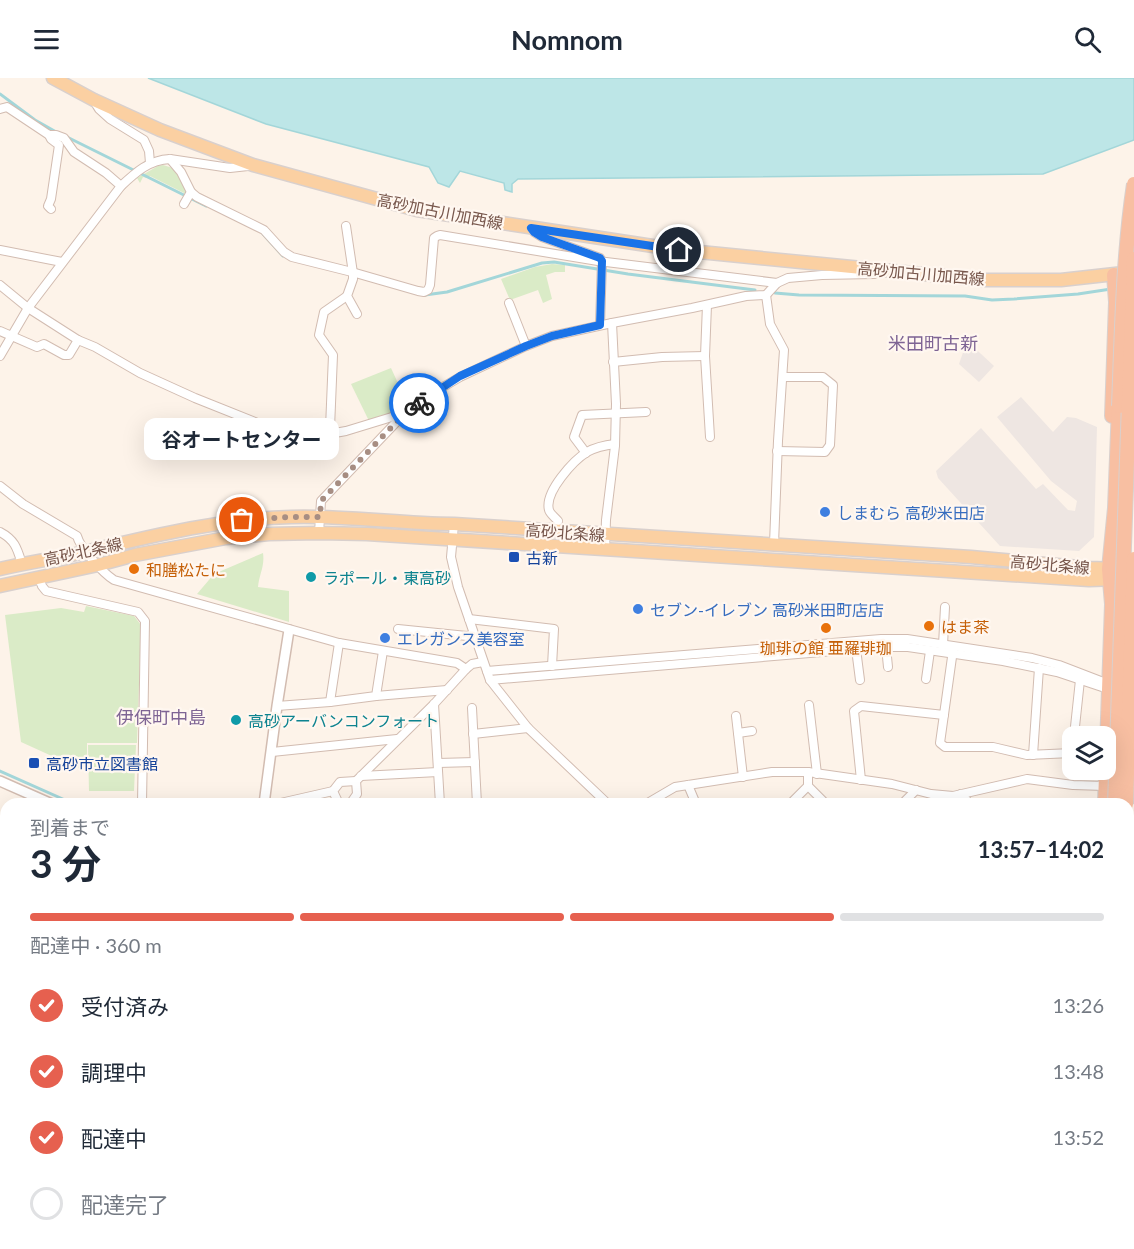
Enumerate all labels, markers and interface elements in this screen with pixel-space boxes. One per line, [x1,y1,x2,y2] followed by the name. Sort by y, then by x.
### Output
[30,23,63,56] icon: menu
[511,23,623,56] text: Nomnom
[1071,23,1104,56] icon: search
[375,189,505,233] street label: 高砂加古川加西線
[653,224,704,275] pin
[662,233,695,266] icon: home
[856,258,986,288] street label: 高砂加古川加西線
[888,332,978,354] district label: 米田町古新
[389,373,449,433] courier
[403,387,436,420] icon: bike
[144,418,340,460] callout: 谷オートセンター
[162,427,322,451] text: 谷オートセンター
[216,494,267,545] pin
[225,503,258,536] icon: bag
[837,503,985,522] place label: しまむら 高砂米田店
[818,505,832,519] marker: しまむら 高砂米田店
[524,520,606,544] street label: 高砂北条線
[42,533,124,569] street label: 高砂北条線
[526,548,558,567] place label: 古新
[507,550,521,564] marker: 古新
[1009,551,1091,577] street label: 高砂北条線
[146,560,226,579] place label: 和膳松たに
[127,562,141,576] marker: 和膳松たに
[323,568,451,587] place label: ラポール・東高砂
[304,570,318,584] marker: ラポール・東高砂
[650,600,884,619] place label: セブン-イレブン 高砂米田町店店
[631,602,645,616] marker: セブン-イレブン 高砂米田町店店
[941,617,989,636] place label: はま茶
[922,619,936,633] marker: はま茶
[819,621,833,635] marker: 珈琲の館 亜羅琲珈
[397,629,525,648] place label: エレガンス美容室
[378,631,392,645] marker: エレガンス美容室
[760,638,892,657] place label: 珈琲の館 亜羅琲珈
[116,706,206,728] district label: 伊保町中島
[248,711,439,730] place label: 高砂アーバンコンフォート
[229,713,243,727] marker: 高砂アーバンコンフォート
[1062,726,1116,780] map controls
[1062,726,1116,780] button: layers
[46,754,158,773] place label: 高砂市立図書館
[27,756,41,770] marker: 高砂市立図書館
[30,815,110,839] text: 到着まで
[978,836,1104,863] text: 13:57–14:02
[30,840,101,886] text: 3 分
[30,933,162,957] text: 配達中 · 360 m
[30,989,63,1022] icon: check
[81,993,169,1020] text: 受付済み
[1053,993,1104,1017] text: 13:26
[30,1055,63,1088] icon: check
[81,1059,147,1086] text: 調理中
[1053,1059,1104,1083] text: 13:48
[30,1121,63,1154] icon: check
[81,1125,147,1152] text: 配達中
[1053,1125,1104,1149] text: 13:52
[81,1191,169,1218] text: 配達完了

